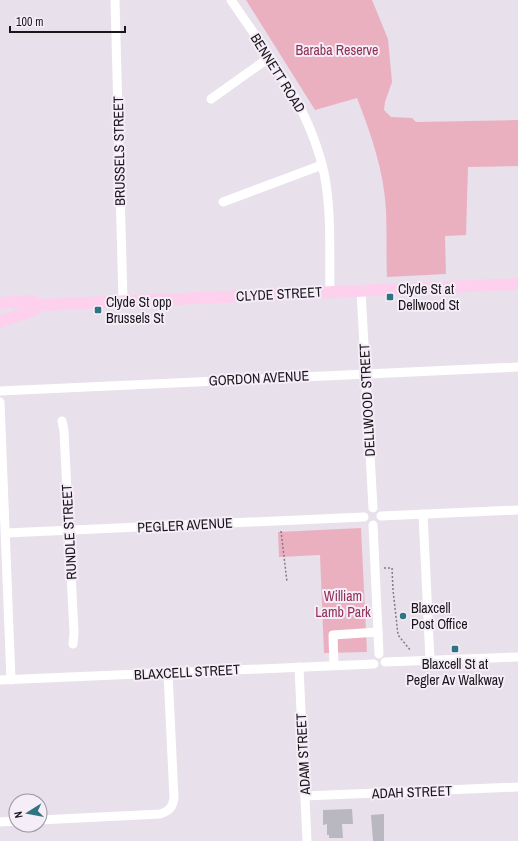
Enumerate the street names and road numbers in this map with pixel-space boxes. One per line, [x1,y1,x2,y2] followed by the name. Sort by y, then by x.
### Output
[247,30,309,116] street label: BENNETT ROAD
[109,96,129,206] street label: BRUSSELS STREET
[236,283,322,305] street label: CLYDE STREET
[355,343,379,457] street label: DELLWOOD STREET
[208,366,310,390] street label: GORDON AVENUE
[58,484,80,580] street label: RUNDLE STREET
[137,514,233,536] street label: PEGLER AVENUE
[134,660,240,684] street label: BLAXCELL STREET
[292,713,314,796] street label: ADAM STREET
[371,782,452,802] street label: ADAH STREET

